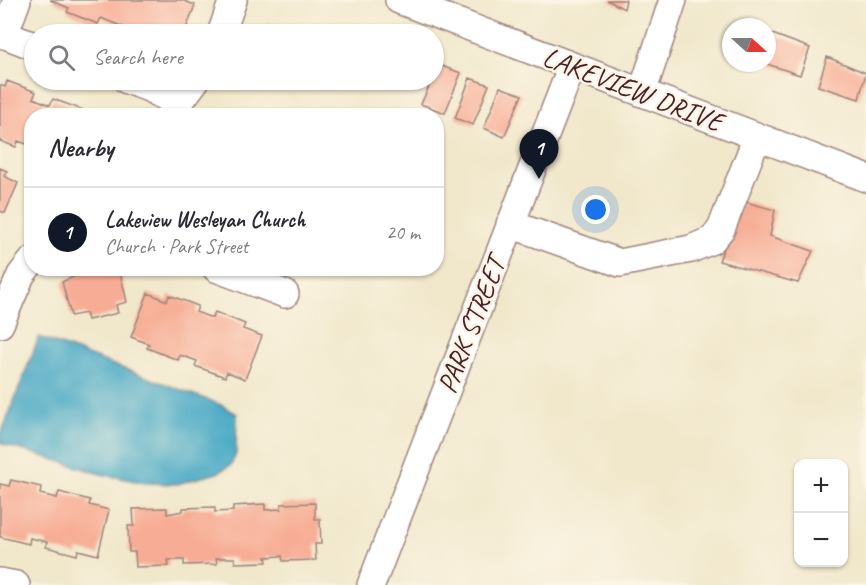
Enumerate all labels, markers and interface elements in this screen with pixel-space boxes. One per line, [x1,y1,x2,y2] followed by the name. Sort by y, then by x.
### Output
[722,18,776,72] north arrow
[24,24,444,90] search box
[538,39,731,141] street label: LAKEVIEW DRIVE
[45,41,78,74] icon: search
[93,43,183,71] text: Search here
[520,130,558,179] pin: 1
[48,131,113,164] text: Nearby
[581,195,610,224] your location
[105,206,305,234] text: Lakeview Wesleyan Church
[63,220,72,245] text: 1
[386,220,420,245] text: 20 m
[105,234,248,259] text: Church · Park Street
[429,246,515,398] street label: PARK STREET
[794,459,848,567] map controls
[794,459,848,513] button: +
[794,513,848,567] button: −

